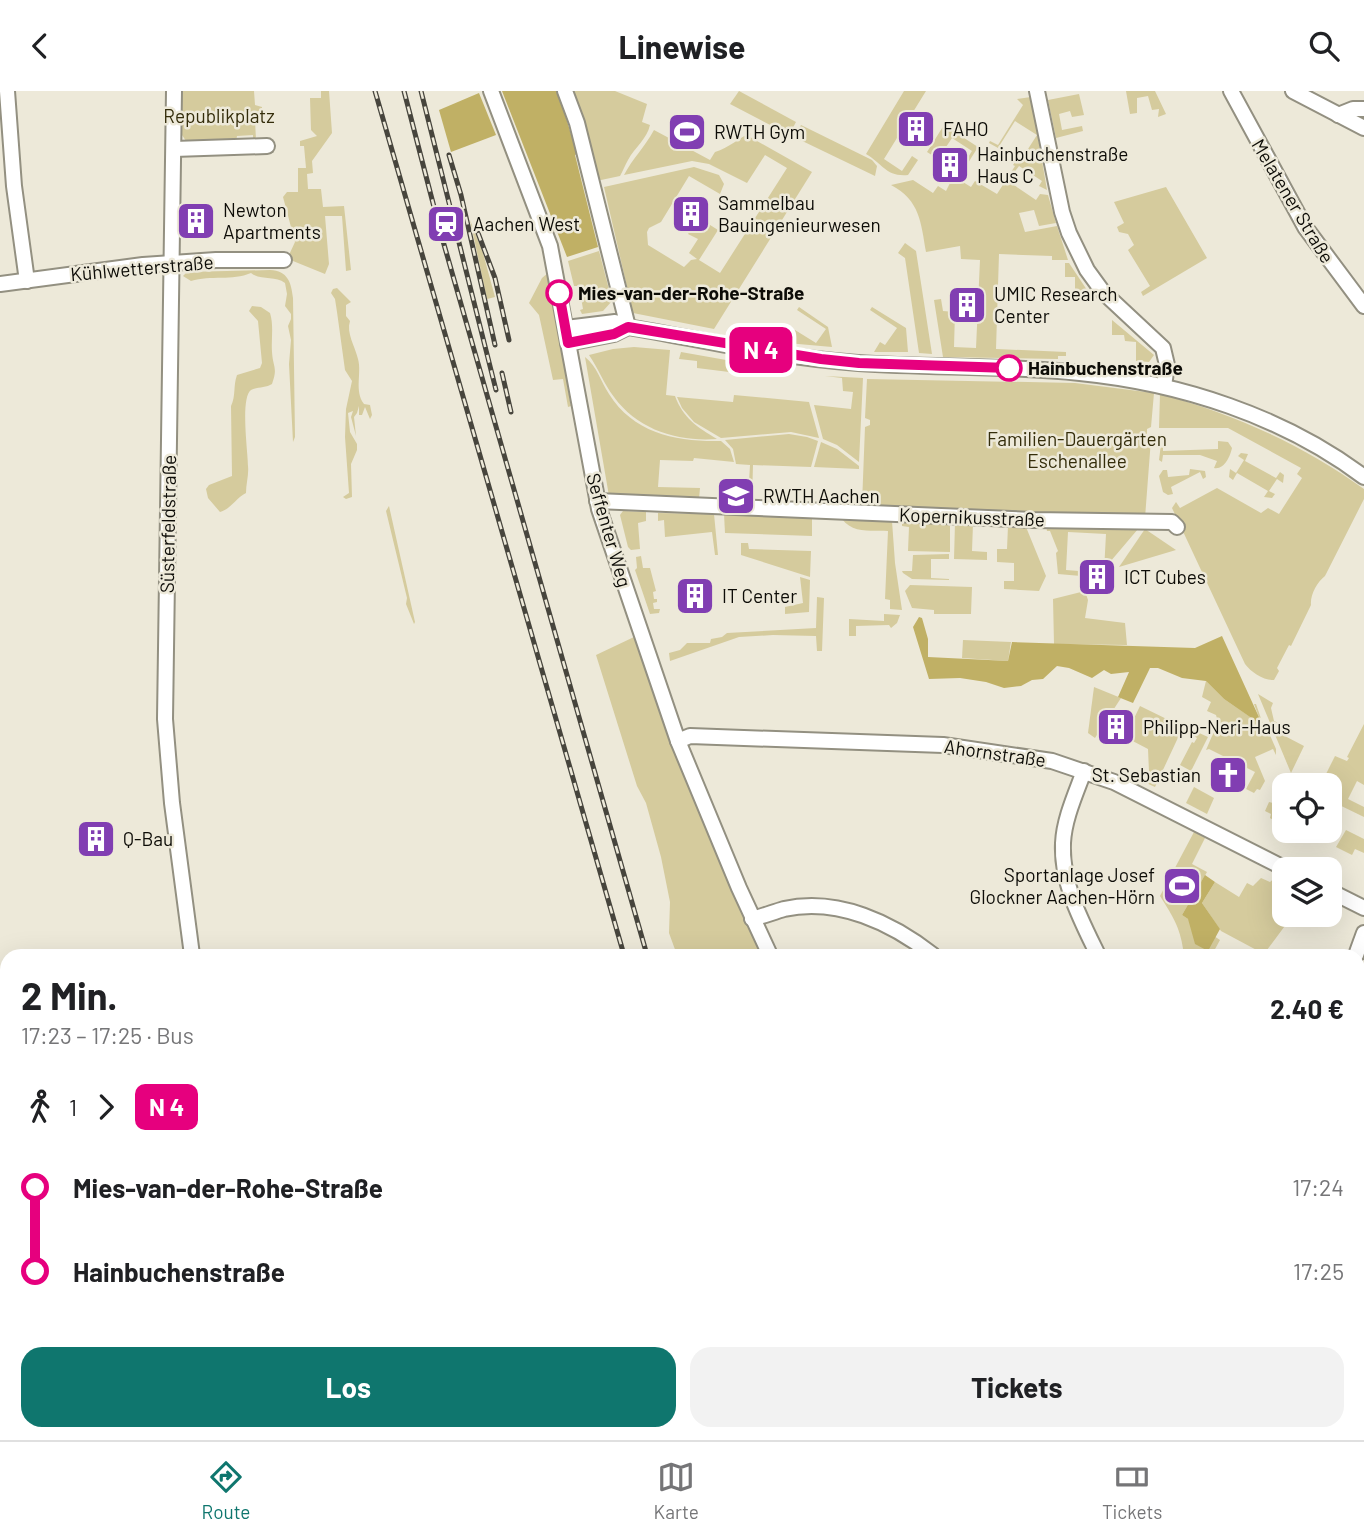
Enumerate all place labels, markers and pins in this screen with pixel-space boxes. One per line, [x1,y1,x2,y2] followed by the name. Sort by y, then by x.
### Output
[895,108,937,150] building icon: FAHO
[666,111,708,153] sports icon: RWTH Gym
[943,117,989,140] place label: FAHO
[714,120,805,143] place label: RWTH Gym
[977,142,1128,187] place label: Hainbuchenstraße Haus C
[929,144,971,186] building icon: Hainbuchenstraße Haus C
[718,191,881,236] place label: Sammelbau Bauingenieurwesen
[670,193,712,235] building icon: Sammelbau Bauingenieurwesen
[223,198,321,243] place label: Newton Apartments
[175,200,217,242] building icon: Newton Apartments
[425,203,467,245] station icon: Aachen West
[473,212,580,235] place label: Aachen West
[546,280,572,306] marker: Mies-van-der-Rohe-Straße
[578,281,804,304] place label: Mies-van-der-Rohe-Straße
[994,282,1118,327] place label: UMIC Research Center
[946,284,988,326] building icon: UMIC Research Center
[996,355,1022,381] marker: Hainbuchenstraße
[1028,356,1183,379] place label: Hainbuchenstraße
[715,475,757,517] school or university icon: RWTH Aachen
[763,484,880,507] place label: RWTH Aachen
[1076,556,1118,598] building icon: ICT Cubes
[1124,565,1206,588] place label: ICT Cubes
[674,575,716,617] building icon: IT Center
[722,584,797,607] place label: IT Center
[1095,706,1137,748] building icon: Philipp-Neri-Haus
[1143,715,1291,738] place label: Philipp-Neri-Haus
[1207,754,1249,796] church icon: St. Sebastian
[1092,763,1201,786] place label: St. Sebastian
[75,818,117,860] building icon: Q-Bau
[123,827,173,850] place label: Q-Bau
[970,863,1155,908] place label: Sportanlage Josef Glockner Aachen-Hörn
[1161,865,1203,907] sports icon: Sportanlage Josef Glockner Aachen-Hörn

